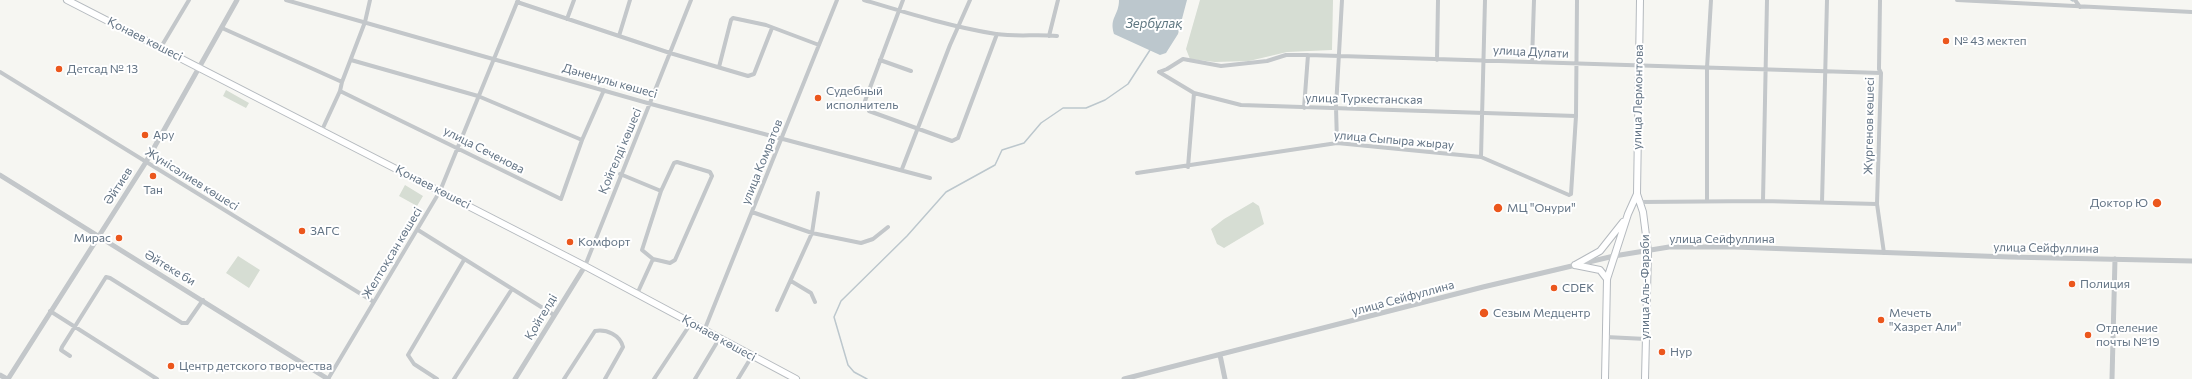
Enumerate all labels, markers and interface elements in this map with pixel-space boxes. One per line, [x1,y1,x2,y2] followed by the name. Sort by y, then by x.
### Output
[105,14,185,64] street label: Қонаев көшесі
[1125,16,1183,32] water label: Зербұлақ
[1954,34,2027,48] place label: № 43 мектеп
[1941,36,1951,46] marker: № 43 мектеп
[1493,43,1569,61] street label: улица Дулати
[1630,44,1646,150] street label: улица Лермонтова
[561,61,659,101] street label: Дәненұлы көшесі
[67,62,138,76] place label: Детсад № 13
[54,64,64,74] marker: Детсад № 13
[1861,77,1877,175] street label: Жүргенов көшесі
[826,84,898,112] place label: Судебный исполнитель
[1305,91,1423,107] street label: улица Туркестанская
[813,93,823,103] marker: Судебный исполнитель
[595,106,645,196] street label: Қойгелді көшесі
[738,117,786,207] street label: улица Комратов
[441,123,527,177] street label: улица Сеченова
[153,128,174,142] place label: Ару
[1333,128,1455,152] street label: улица Сыпыра жырау
[140,130,150,140] marker: Ару
[143,144,241,214] street label: Жүнісәлиев көшесі
[393,162,473,212] street label: Қонаев көшесі
[101,165,135,207] street label: Әйтиев
[148,171,158,181] marker: Тан
[143,183,163,197] place label: Тан
[2090,196,2148,210] place label: Доктор Ю
[2151,197,2163,209] marker: Доктор Ю
[1507,201,1576,215] place label: МЦ "Онури"
[1492,202,1504,214] marker: МЦ "Онури"
[359,205,425,301] street label: Желтоқсан көшесі
[310,224,340,238] place label: ЗАГС
[297,226,307,236] marker: ЗАГС
[73,231,111,245] place label: Мирас
[1669,232,1775,246] street label: улица Сейфуллина
[114,233,124,243] marker: Мирас
[1638,234,1652,340] street label: улица Аль-Фараби
[578,235,631,249] place label: Комфорт
[565,237,575,247] marker: Комфорт
[1993,240,2099,256] street label: улица Сейфуллина
[142,247,198,289] street label: Әйтеке би
[1350,277,1456,319] street label: улица Сейфуллина
[2080,277,2130,291] place label: Полиция
[2067,279,2077,289] marker: Полиция
[1562,281,1594,295] place label: CDEK
[1549,283,1559,293] marker: CDEK
[522,291,560,343] street label: Қойгелді
[1493,306,1591,320] place label: Сезым Медцентр
[1889,306,1961,334] place label: Мечеть "Хазрет Али"
[1478,307,1490,319] marker: Сезым Медцентр
[679,312,759,364] street label: Қонаев көшесі
[1876,315,1886,325] marker: Мечеть "Хазрет Али"
[2096,321,2159,349] place label: Отделение почты №19
[2083,330,2093,340] marker: Отделение почты №19
[1670,345,1692,359] place label: Нур
[1657,347,1667,357] marker: Нур
[179,359,332,373] place label: Центр детского творчества
[166,361,176,371] marker: Центр детского творчества

